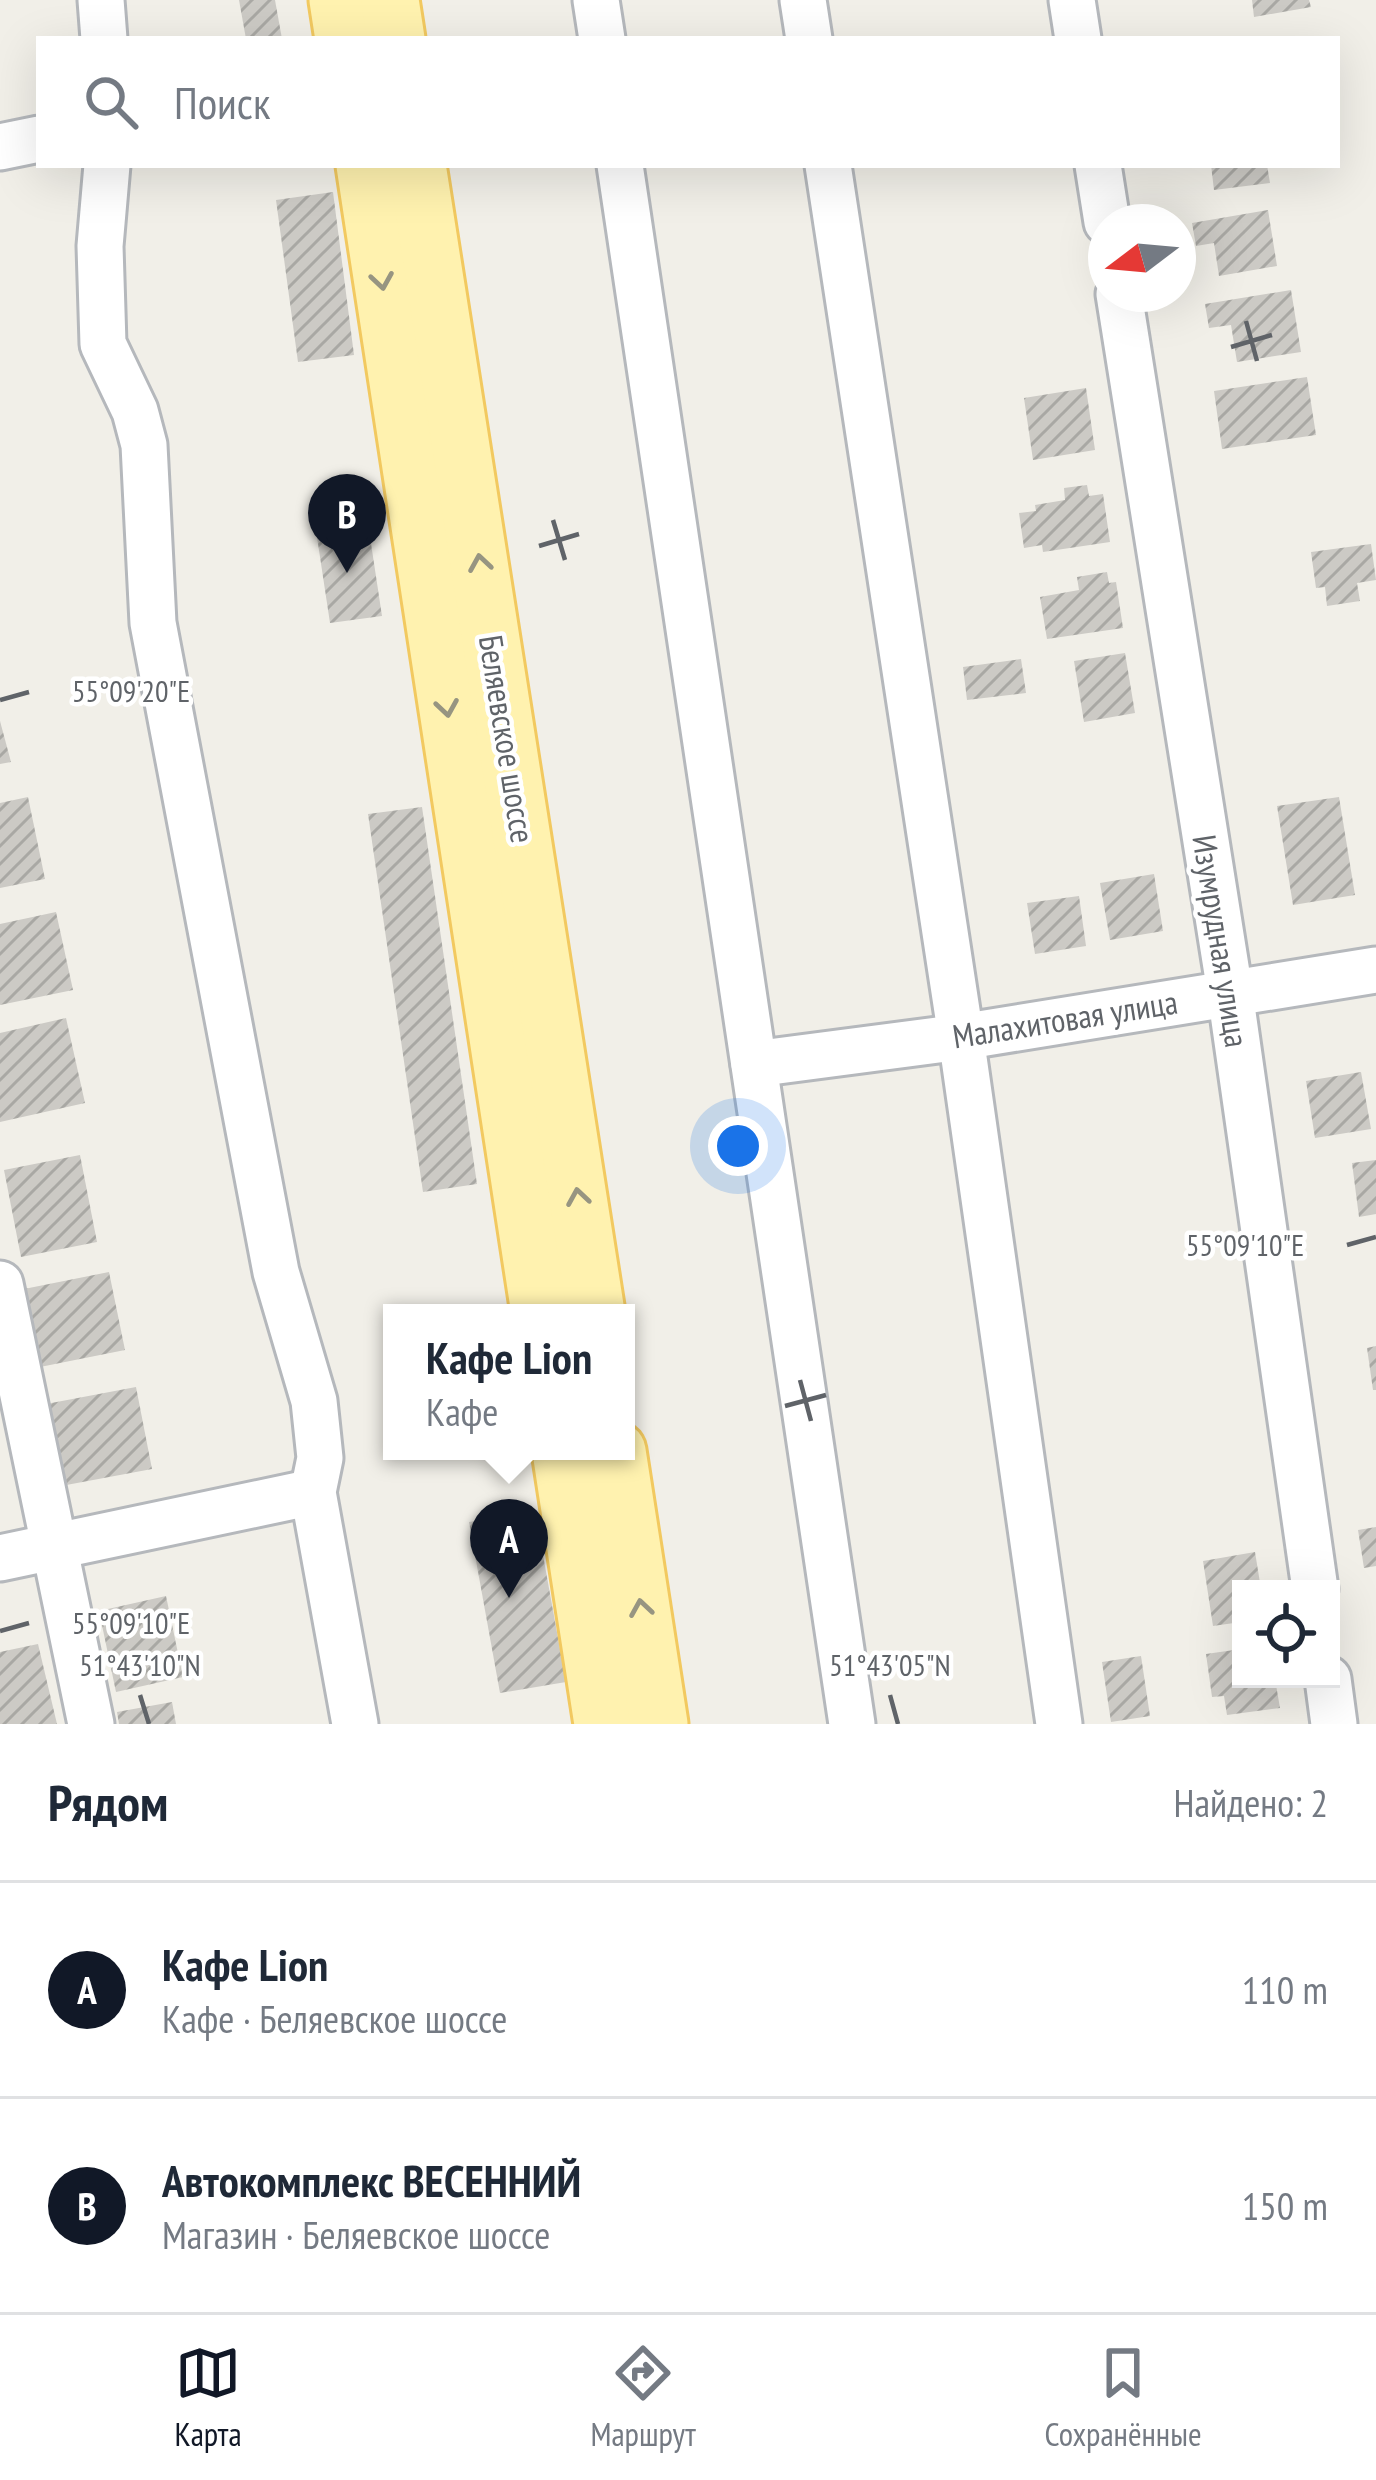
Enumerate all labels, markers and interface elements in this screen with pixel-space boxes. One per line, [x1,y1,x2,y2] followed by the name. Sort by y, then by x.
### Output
[36,36,1340,168] search box
[78,69,144,135] icon: search
[174,73,270,131] text: Поиск
[1088,204,1196,312] north arrow
[368,271,394,290] one-way arrow
[308,474,386,573] pin: B
[468,553,494,573] one-way arrow
[470,632,545,846] street label: Беляевское шоссе
[72,671,190,710] text: 55°09'20"E
[433,698,459,718] one-way arrow
[1183,832,1260,1050] street label: Изумрудная улица
[949,980,1180,1058] street label: Малахитовая улица
[708,1116,768,1176] your location
[566,1188,592,1207] one-way arrow
[1186,1225,1304,1264] text: 55°09'10"E
[383,1304,635,1460] popup
[426,1328,592,1386] text: Кафе Lion
[426,1386,498,1437] text: Кафе
[470,1499,548,1598] pin: A
[1232,1580,1340,1688] map controls
[1232,1580,1340,1688] button: locate
[629,1599,655,1618] one-way arrow
[72,1603,190,1642] text: 55°09'10"E
[79,1645,201,1684] text: 51°43'10"N
[829,1645,951,1684] text: 51°43'05"N
[48,1769,168,1835] text: Рядом
[1174,1777,1328,1828] text: Найдено: 2
[162,1935,328,1993] text: Кафе Lion
[77,1964,97,2015] text: A
[1242,1964,1328,2015] text: 110 m
[162,1993,507,2044] text: Кафе · Беляевское шоссе
[162,2151,581,2209] text: Автокомплекс ВЕСЕННИЙ
[77,2180,97,2231] text: B
[1242,2180,1328,2231] text: 150 m
[162,2209,550,2260] text: Магазин · Беляевское шоссе
[174,2340,242,2455] tab: Карта
[590,2340,696,2455] tab: Маршрут
[1045,2340,1202,2455] tab: Сохранённые

